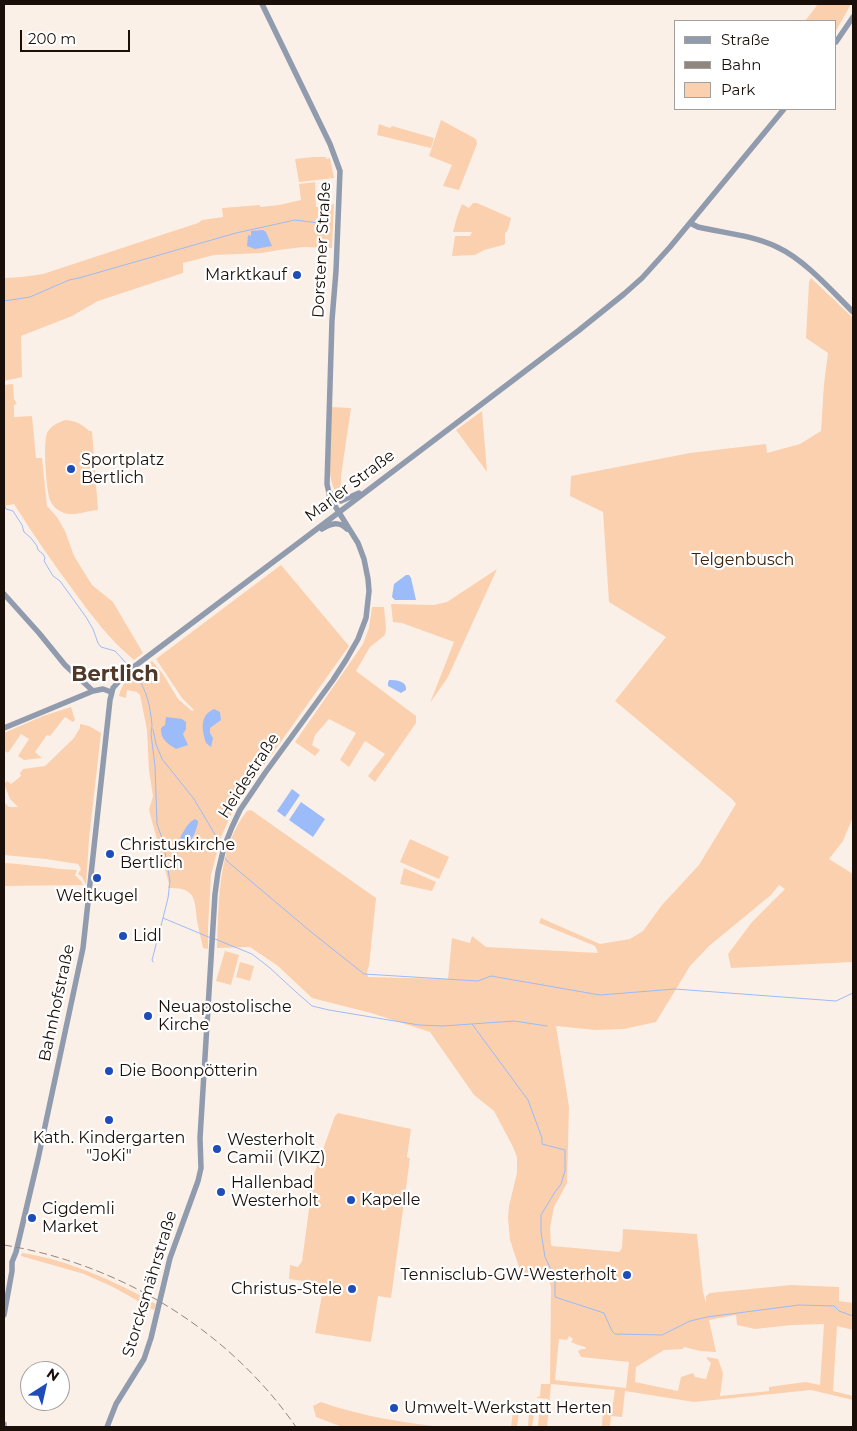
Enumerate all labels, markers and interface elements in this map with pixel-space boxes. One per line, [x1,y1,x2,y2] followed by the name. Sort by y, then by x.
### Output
[22,20,132,52] scale bar
[674,20,837,110] legend
[28,29,76,48] text: 200 m
[721,30,770,49] text: Straße
[721,55,761,74] text: Bahn
[721,80,755,99] text: Park
[309,181,335,319] street label: Dorstener Straße
[205,265,287,285] place label: Marktkauf
[291,269,303,281] marker: Marktkauf
[301,446,399,526] street label: Marler Straße
[81,450,164,488] place label: Sportplatz Bertlich
[65,463,77,475] marker: Sportplatz Bertlich
[692,550,794,570] park label: Telgenbusch
[71,662,159,688] district label: Bertlich
[214,730,284,822] street label: Heidestraße
[120,835,235,873] place label: Christuskirche Bertlich
[104,848,116,860] marker: Christuskirche Bertlich
[91,872,103,884] marker: Weltkugel
[56,886,138,906] place label: Weltkugel
[133,926,162,946] place label: Lidl
[117,930,129,942] marker: Lidl
[35,943,79,1063] street label: Bahnhofstraße
[158,997,292,1035] place label: Neuapostolische Kirche
[142,1010,154,1022] marker: Neuapostolische Kirche
[119,1061,258,1081] place label: Die Boonpötterin
[103,1065,115,1077] marker: Die Boonpötterin
[103,1114,115,1126] marker: Kath. Kindergarten "JoKi"
[33,1128,185,1166] place label: Kath. Kindergarten "JoKi"
[227,1130,326,1168] place label: Westerholt Camii (VIKZ)
[211,1143,223,1155] marker: Westerholt Camii (VIKZ)
[231,1173,319,1211] place label: Hallenbad Westerholt
[215,1186,227,1198] marker: Hallenbad Westerholt
[361,1190,420,1210] place label: Kapelle
[345,1194,357,1206] marker: Kapelle
[42,1199,115,1237] place label: Cigdemli Market
[119,1209,181,1359] street label: Storcksmährstraße
[26,1212,38,1224] marker: Cigdemli Market
[401,1265,617,1285] place label: Tennisclub-GW-Westerholt
[621,1269,633,1281] marker: Tennisclub-GW-Westerholt
[231,1279,342,1299] place label: Christus-Stele
[346,1283,358,1295] marker: Christus-Stele
[20,1361,70,1411] north arrow
[43,1364,63,1385] text: N
[404,1398,612,1418] place label: Umwelt-Werkstatt Herten
[388,1402,400,1414] marker: Umwelt-Werkstatt Herten

